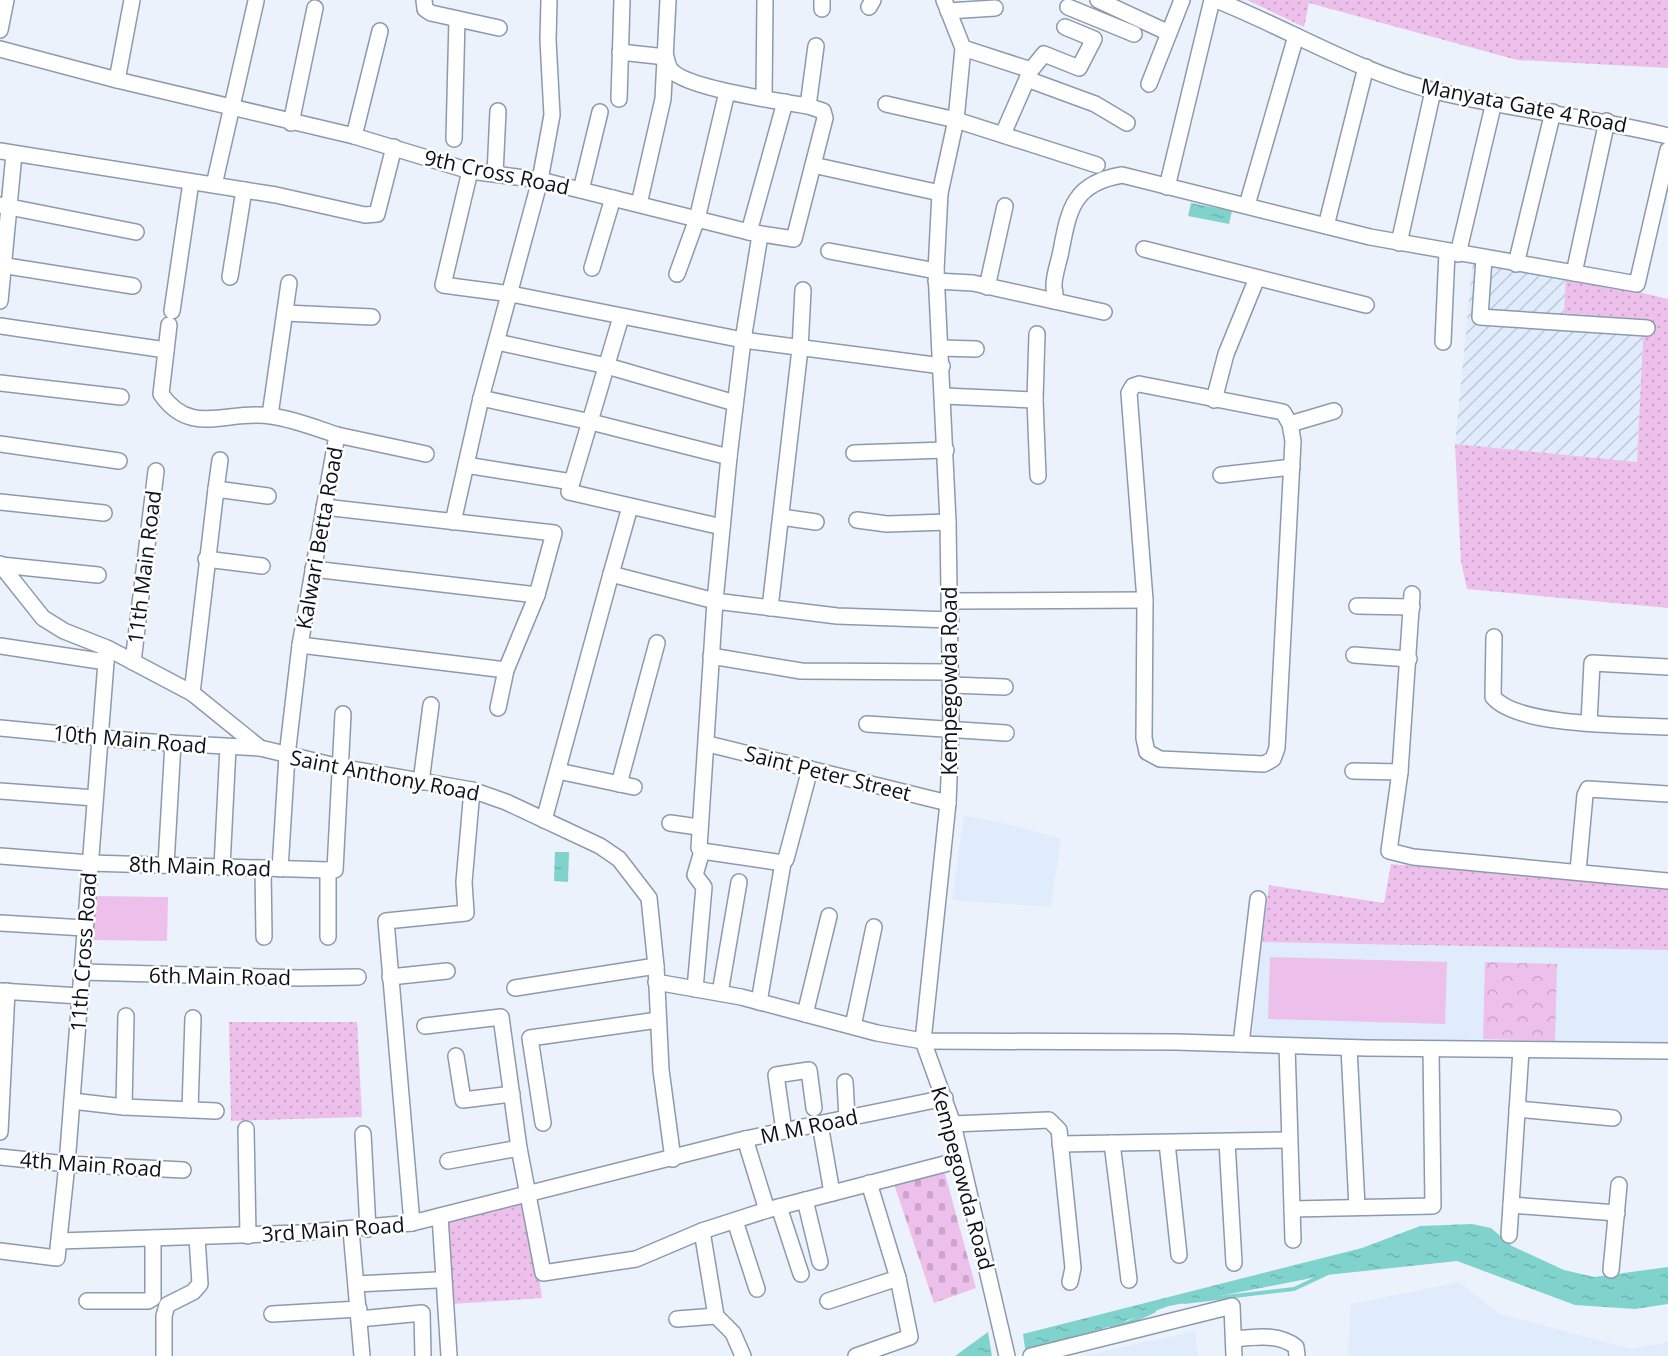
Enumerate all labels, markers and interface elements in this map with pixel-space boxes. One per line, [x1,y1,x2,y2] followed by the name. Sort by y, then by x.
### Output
[1419,71,1629,139] street label: Manyata Gate 4 Road
[422,143,572,201] street label: 9th Cross Road
[289,445,349,631] street label: Kalwari Betta Road
[121,489,167,645] street label: 11th Main Road
[935,586,963,776] street label: Kempegowda Road
[52,718,208,760] street label: 10th Main Road
[742,739,914,807] street label: Saint Peter Street
[288,743,482,807] street label: Saint Anthony Road
[128,850,272,882] street label: 8th Main Road
[63,871,103,1033] street label: 11th Cross Road
[149,961,291,991] street label: 6th Main Road
[925,1083,1001,1273] street label: Kempegowda Road
[758,1102,860,1150] street label: M M Road
[19,1145,163,1183] street label: 4th Main Road
[261,1210,405,1248] street label: 3rd Main Road

